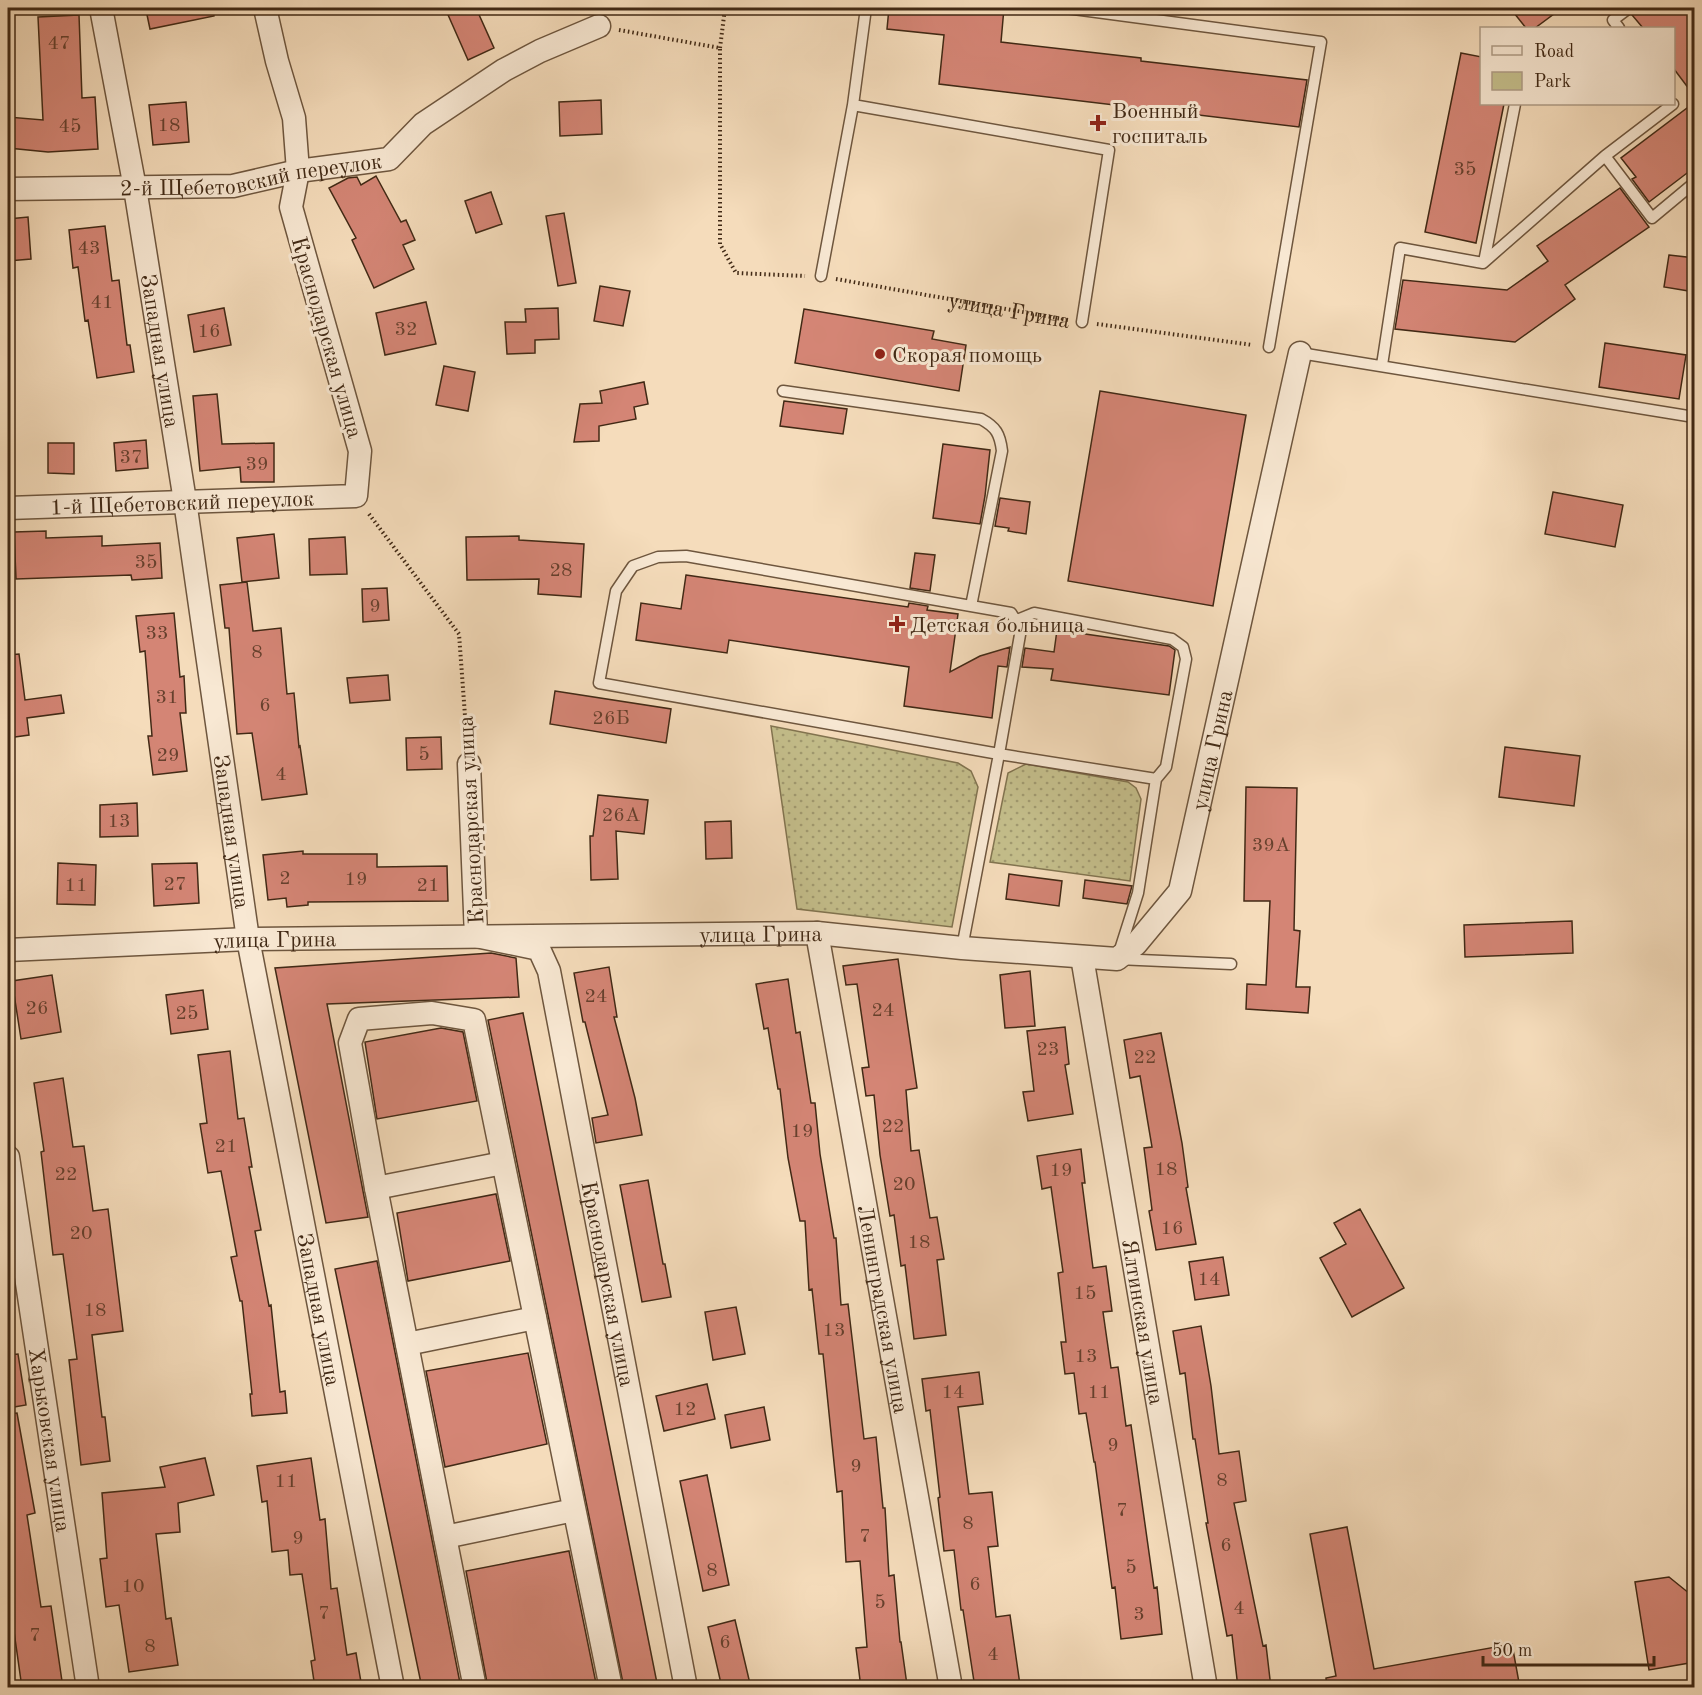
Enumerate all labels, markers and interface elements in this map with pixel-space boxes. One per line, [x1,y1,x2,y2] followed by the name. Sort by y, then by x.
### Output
[1480,27,1675,105] legend
[47,34,71,54] house number: 47
[1534,43,1574,61] text: Road
[1534,73,1571,91] text: Park
[1112,101,1207,148] place label: Военный госпиталь
[1089,114,1107,132] marker: Военный госпиталь
[157,116,181,136] house number: 18
[58,117,82,137] house number: 45
[120,151,383,201] street label: 2-й Щебетовский переулок
[1453,160,1477,180] house number: 35
[287,234,365,441] street label: Краснодарская улица
[77,239,101,259] house number: 43
[136,273,182,430] street label: Западная улица
[946,290,1072,333] street label: улица Грина
[90,293,114,313] house number: 41
[394,320,418,340] house number: 32
[197,322,221,342] house number: 16
[892,345,1042,367] place label: Скорая помощь
[873,347,887,361] marker: Скорая помощь
[119,448,143,468] house number: 37
[245,455,269,475] house number: 39
[50,488,314,520] street label: 1-й Щебетовский переулок
[134,553,158,573] house number: 35
[549,561,573,581] house number: 28
[369,597,381,617] house number: 9
[888,615,906,633] marker: Детская больница
[910,615,1085,637] place label: Детская больница
[145,624,169,644] house number: 33
[251,643,263,663] house number: 8
[155,688,179,708] house number: 31
[1189,688,1238,813] street label: улица Грина
[259,696,271,716] house number: 6
[592,709,630,729] house number: 26Б
[456,715,488,925] street label: Краснодарская улица
[418,745,430,765] house number: 5
[156,746,180,766] house number: 29
[209,753,253,910] street label: Западная улица
[275,765,287,785] house number: 4
[602,806,640,826] house number: 26А
[107,812,131,832] house number: 13
[1252,836,1290,856] house number: 39А
[279,869,291,889] house number: 2
[344,870,368,890] house number: 19
[163,875,187,895] house number: 27
[64,876,88,896] house number: 11
[416,876,440,896] house number: 21
[699,924,822,947] street label: улица Грина
[213,929,336,954] street label: улица Грина
[584,987,608,1007] house number: 24
[25,999,49,1019] house number: 26
[871,1001,895,1021] house number: 24
[175,1004,199,1024] house number: 25
[1036,1040,1060,1060] house number: 23
[1133,1048,1157,1068] house number: 22
[881,1117,905,1137] house number: 22
[790,1122,814,1142] house number: 19
[214,1137,238,1157] house number: 21
[1154,1160,1178,1180] house number: 18
[1049,1161,1073,1181] house number: 19
[54,1165,78,1185] house number: 22
[892,1175,916,1195] house number: 20
[576,1179,637,1389] street label: Краснодарская улица
[852,1204,911,1416] street label: Ленинградская улица
[1160,1219,1184,1239] house number: 16
[69,1224,93,1244] house number: 20
[292,1232,343,1388] street label: Западная улица
[907,1233,931,1253] house number: 18
[1117,1238,1167,1407] street label: Ялтинская улица
[1197,1270,1221,1290] house number: 14
[1073,1284,1097,1304] house number: 15
[83,1301,107,1321] house number: 18
[822,1321,846,1341] house number: 13
[24,1347,73,1534] street label: Харьковская улица
[1074,1347,1098,1367] house number: 13
[941,1383,965,1403] house number: 14
[1087,1383,1111,1403] house number: 11
[673,1400,697,1420] house number: 12
[1107,1436,1119,1456] house number: 9
[850,1457,862,1477] house number: 9
[1216,1471,1228,1491] house number: 8
[274,1472,298,1492] house number: 11
[1116,1501,1128,1521] house number: 7
[962,1514,974,1534] house number: 8
[859,1527,871,1547] house number: 7
[292,1529,304,1549] house number: 9
[1220,1536,1232,1556] house number: 6
[1125,1558,1137,1578] house number: 5
[706,1561,718,1581] house number: 8
[969,1575,981,1595] house number: 6
[121,1577,145,1597] house number: 10
[874,1593,886,1613] house number: 5
[1233,1599,1245,1619] house number: 4
[318,1604,330,1624] house number: 7
[1133,1605,1145,1625] house number: 3
[29,1626,41,1646] house number: 7
[1483,1629,1654,1667] scale bar
[719,1633,731,1653] house number: 6
[144,1637,156,1657] house number: 8
[1492,1642,1532,1660] text: 50 m
[987,1645,999,1665] house number: 4

